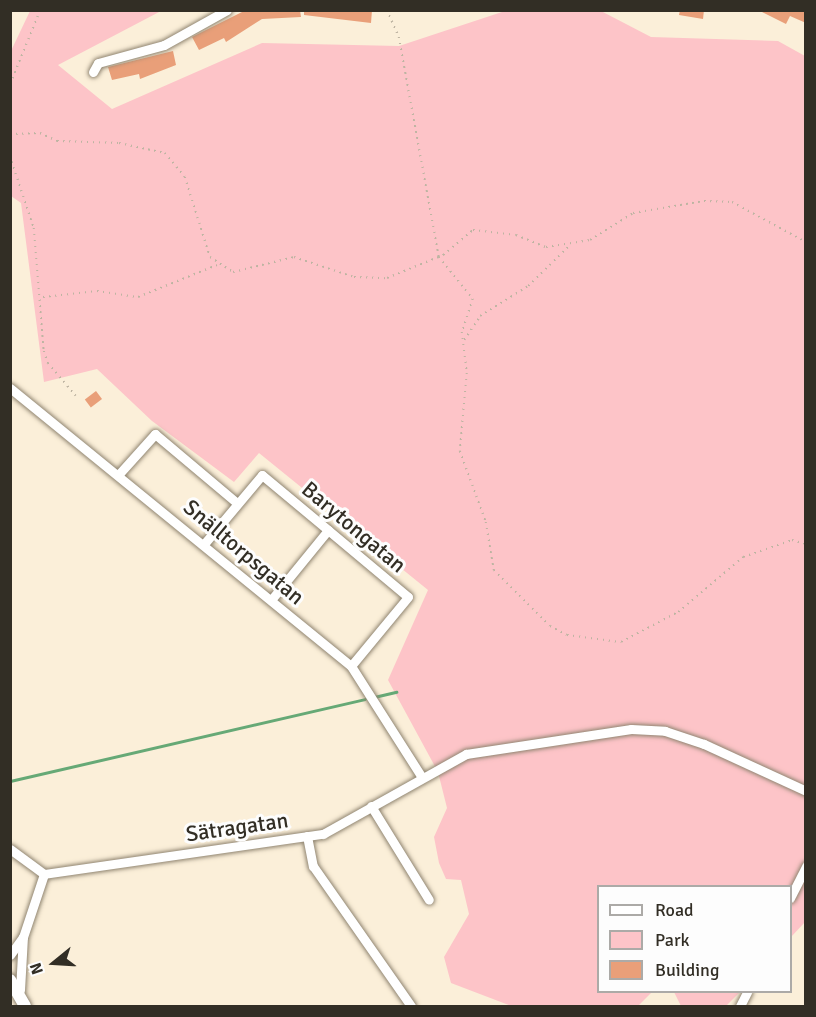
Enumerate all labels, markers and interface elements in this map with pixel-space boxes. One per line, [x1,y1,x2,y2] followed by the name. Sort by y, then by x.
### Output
[296,476,412,578] street label: Barytongatan
[178,494,310,610] street label: Snälltorpsgatan
[184,807,290,847] street label: Sätragatan
[597,885,792,993] legend
[655,899,694,921] text: Road
[655,929,690,951] text: Park
[24,933,84,993] north arrow
[655,959,719,981] text: Building
[26,960,48,977] text: N

